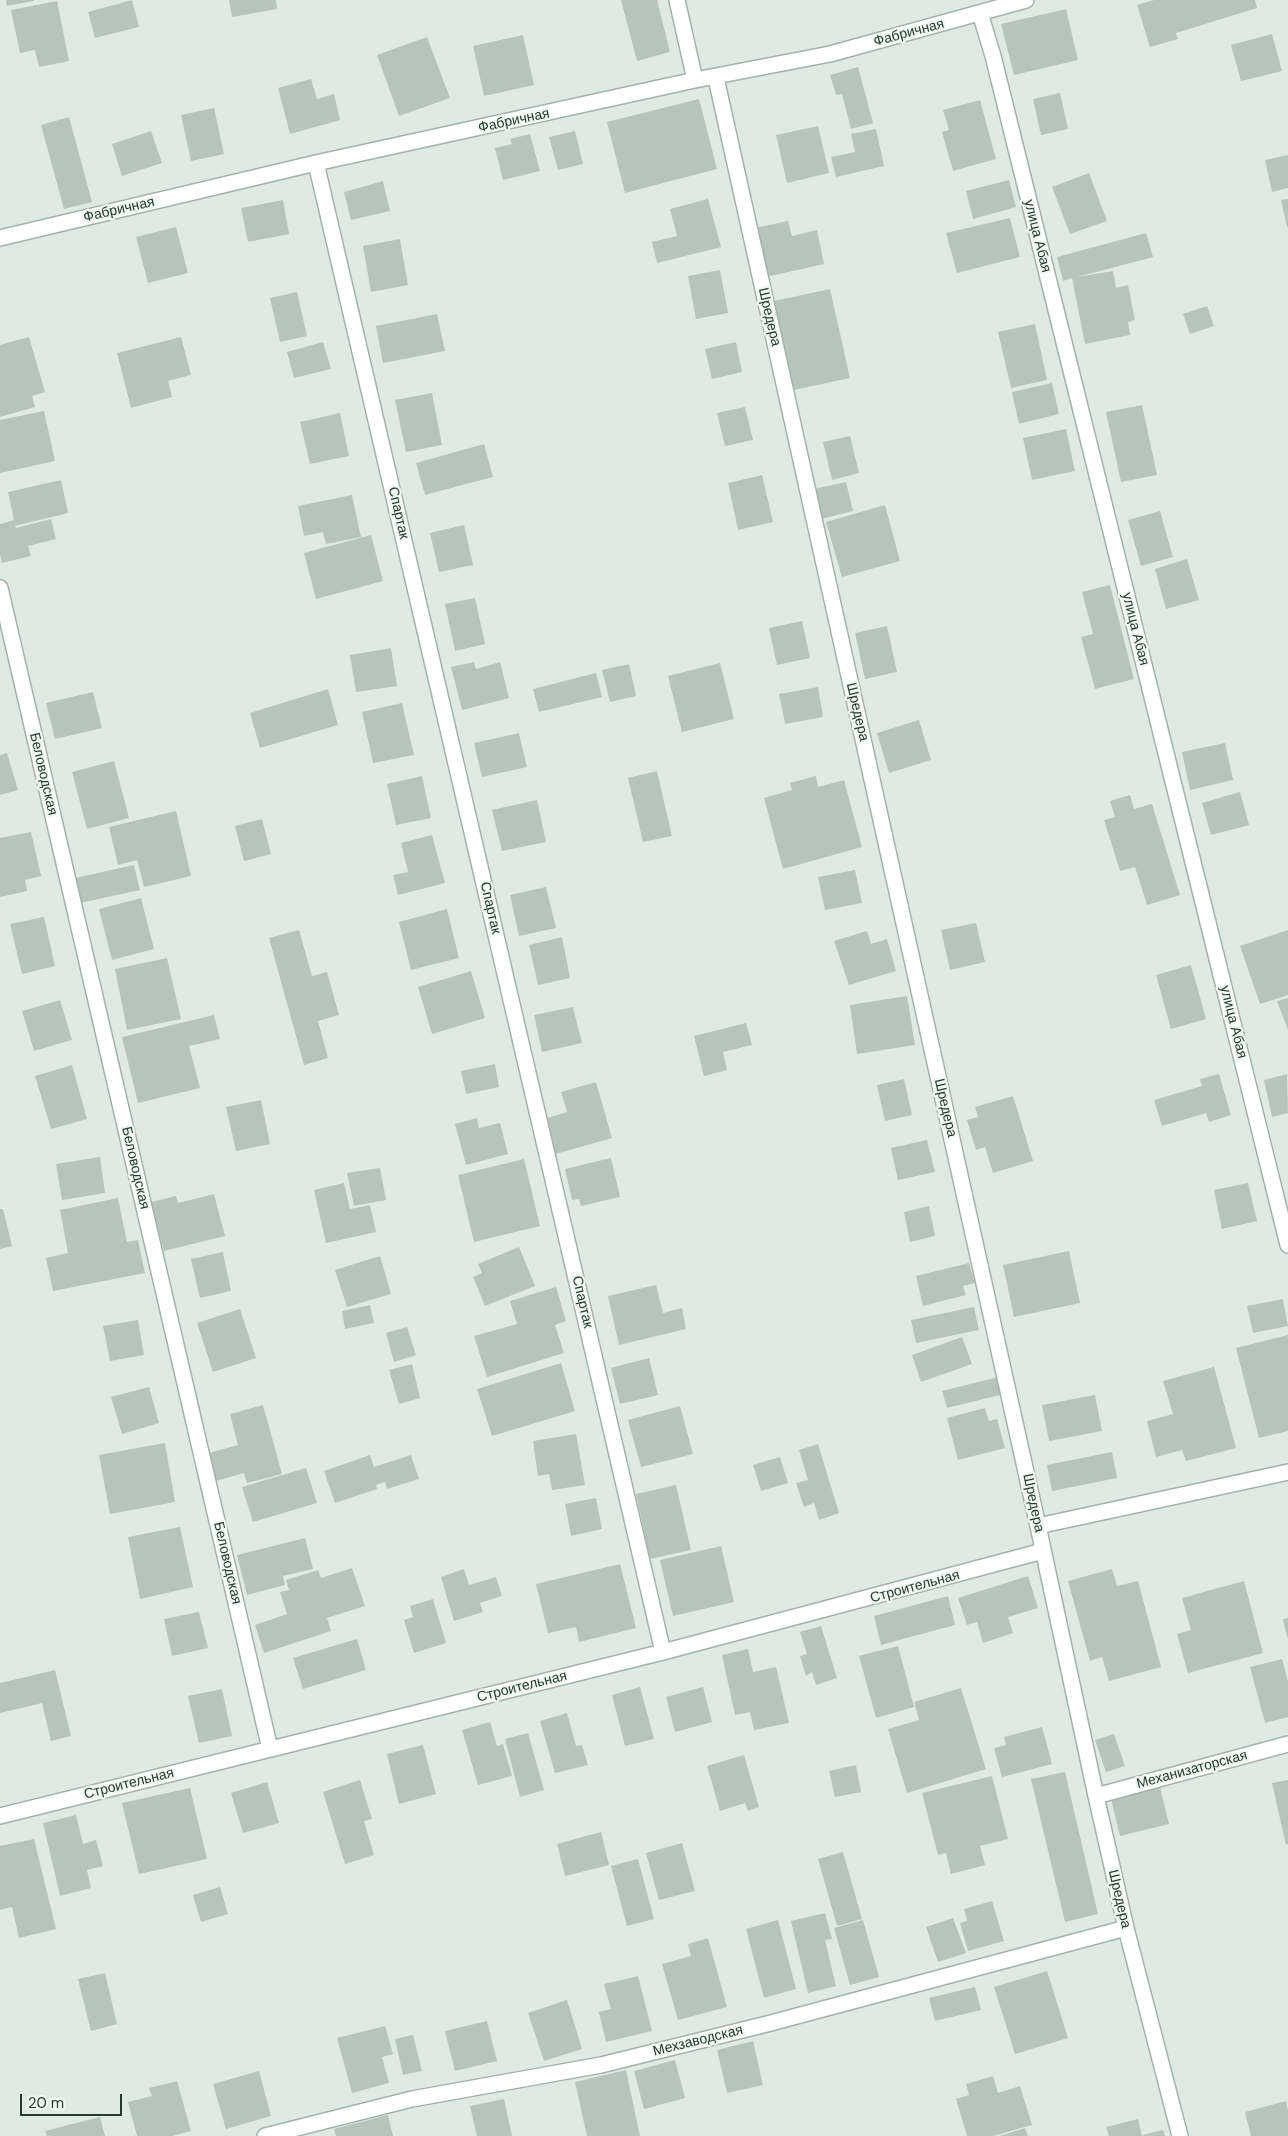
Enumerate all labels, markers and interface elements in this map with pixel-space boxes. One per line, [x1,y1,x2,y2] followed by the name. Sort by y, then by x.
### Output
[872,16,946,50] street label: Фабричная
[477,105,551,137] street label: Фабричная
[82,194,156,226] street label: Фабричная
[1020,198,1054,274] street label: улица Абая
[754,286,784,348] street label: Шредера
[384,485,412,541] street label: Спартак
[1118,591,1152,667] street label: улица Абая
[842,681,872,743] street label: Шредера
[25,731,61,817] street label: Беловодская
[476,880,504,936] street label: Спартак
[1216,984,1250,1060] street label: улица Абая
[930,1077,960,1139] street label: Шредера
[117,1125,153,1211] street label: Беловодская
[568,1274,596,1330] street label: Спартак
[1019,1472,1047,1534] street label: Шредера
[209,1520,245,1606] street label: Беловодская
[868,1567,962,1607] street label: Строительная
[475,1668,569,1706] street label: Строительная
[1135,1747,1249,1793] street label: Механизаторская
[82,1765,176,1803] street label: Строительная
[1104,1868,1134,1930] street label: Шредера
[651,2022,745,2060] street label: Мехзаводская
[22,2084,125,2116] scale bar
[28,2093,64,2113] text: 20 m

